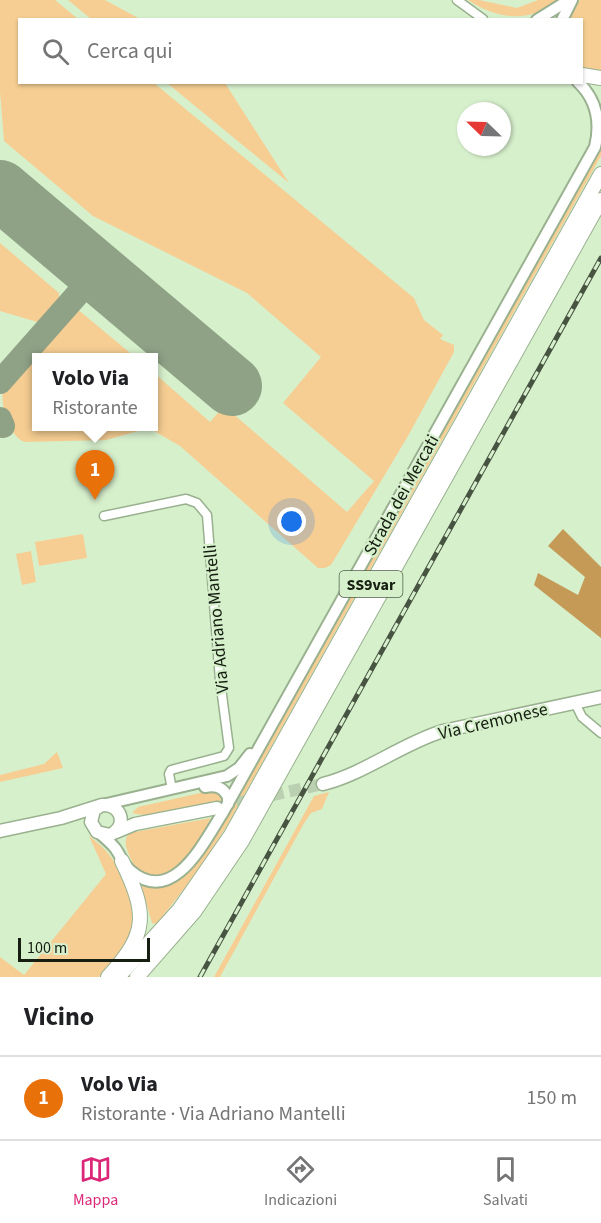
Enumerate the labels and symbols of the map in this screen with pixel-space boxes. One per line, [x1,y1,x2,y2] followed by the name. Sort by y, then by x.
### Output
[457,102,511,156] north arrow
[358,430,445,560] street label: Strada dei Mercati
[76,450,115,500] pin: 1
[277,507,306,536] your location
[198,543,235,694] street label: Via Adriano Mantelli
[340,571,403,597] road number: SS9var
[436,697,550,746] street label: Via Cremonese
[18,935,150,962] scale bar

